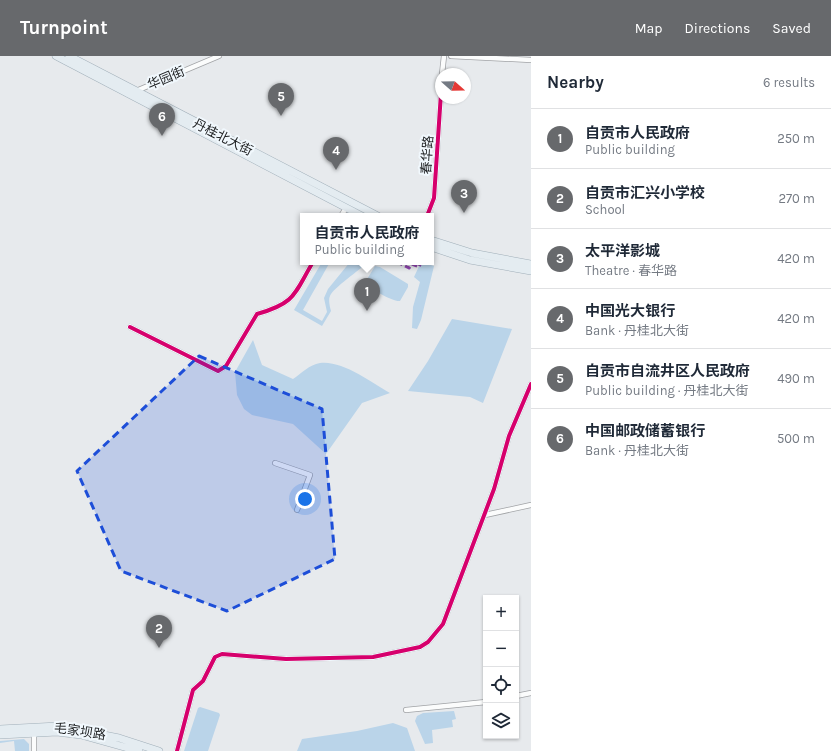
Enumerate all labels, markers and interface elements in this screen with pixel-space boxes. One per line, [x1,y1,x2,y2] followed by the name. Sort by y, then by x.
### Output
[20,17,108,39] text: Turnpoint
[635,20,663,37] text: Map
[685,20,750,37] text: Directions
[772,20,811,37] text: Saved
[145,63,187,93] street label: 华园街
[435,68,471,104] north arrow
[547,72,604,92] text: Nearby
[763,75,815,90] text: 6 results
[268,83,294,116] pin: 5
[149,103,175,136] pin: 6
[191,116,255,158] street label: 丹桂北大街
[585,124,690,142] text: 自贡市人民政府
[558,131,562,146] text: 1
[777,131,815,146] text: 250 m
[418,135,436,175] street label: 春华路
[323,137,349,170] pin: 4
[585,142,675,157] text: Public building
[451,180,477,213] pin: 3
[585,184,705,202] text: 自贡市汇兴小学校
[556,191,564,206] text: 2
[778,191,815,206] text: 270 m
[585,202,625,217] text: School
[300,213,434,265] popup
[314,224,420,242] text: 自贡市人民政府
[314,242,404,257] text: Public building
[585,242,660,260] text: 太平洋影城
[556,251,564,266] text: 3
[777,251,815,266] text: 420 m
[585,263,677,278] text: Theatre · 春华路
[354,278,380,311] pin: 1
[585,302,675,320] text: 中国光大银行
[556,311,564,326] text: 4
[777,311,815,326] text: 420 m
[585,323,689,338] text: Bank · 丹桂北大街
[585,362,750,380] text: 自贡市自流井区人民政府
[556,371,564,386] text: 5
[777,371,815,386] text: 490 m
[585,383,748,398] text: Public building · 丹桂北大街
[585,422,705,440] text: 中国邮政储蓄银行
[556,431,564,446] text: 6
[777,431,815,446] text: 500 m
[585,443,689,458] text: Bank · 丹桂北大街
[295,489,315,509] your location
[483,595,519,739] map controls
[483,595,519,631] button: +
[146,615,172,648] pin: 2
[483,631,519,667] button: −
[483,667,519,703] button: locate
[483,703,519,739] button: layers
[53,720,107,742] street label: 毛家坝路

